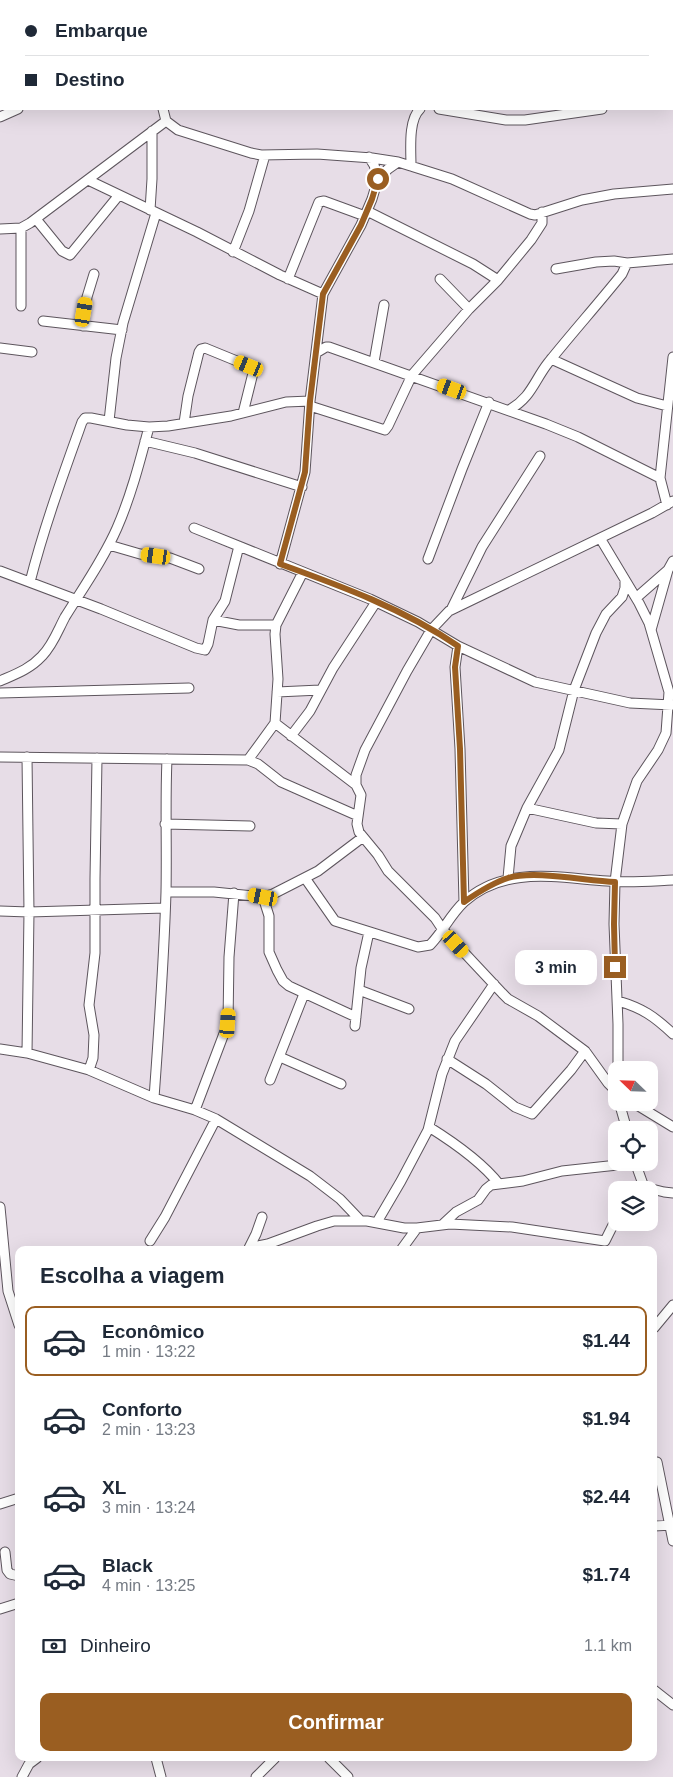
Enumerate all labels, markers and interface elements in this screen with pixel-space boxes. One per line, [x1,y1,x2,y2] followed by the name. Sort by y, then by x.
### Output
[55,20,148,41] text: Embarque
[55,69,125,90] text: Destino
[367,168,389,190] route start
[74,296,93,328] car
[232,353,265,379] car
[435,377,468,401] car
[140,546,171,566] car
[246,887,279,907] car
[440,928,471,960] car
[515,950,598,984] callout: 3 min
[604,956,626,978] route end
[535,959,577,976] text: 3 min
[219,1008,236,1038] car
[608,1061,658,1111] north arrow
[608,1061,658,1231] map controls
[608,1121,658,1171] button: locate
[608,1181,658,1231] button: layers
[40,1263,225,1288] text: Escolha a viagem
[42,1319,87,1364] icon: car
[102,1321,204,1342] text: Econômico
[582,1330,630,1351] text: $1.44
[102,1343,195,1360] text: 1 min · 13:22
[42,1397,87,1442] icon: car
[102,1399,182,1420] text: Conforto
[582,1408,630,1429] text: $1.94
[102,1421,195,1438] text: 2 min · 13:23
[42,1475,87,1520] icon: car
[102,1477,126,1498] text: XL
[582,1486,630,1507] text: $2.44
[102,1499,195,1516] text: 3 min · 13:24
[42,1553,87,1598] icon: car
[102,1555,153,1576] text: Black
[582,1564,630,1585] text: $1.74
[102,1577,195,1594] text: 4 min · 13:25
[40,1632,68,1660] icon: cash
[80,1635,151,1656] text: Dinheiro
[584,1637,632,1654] text: 1.1 km
[40,1693,632,1751] button: Confirmar

